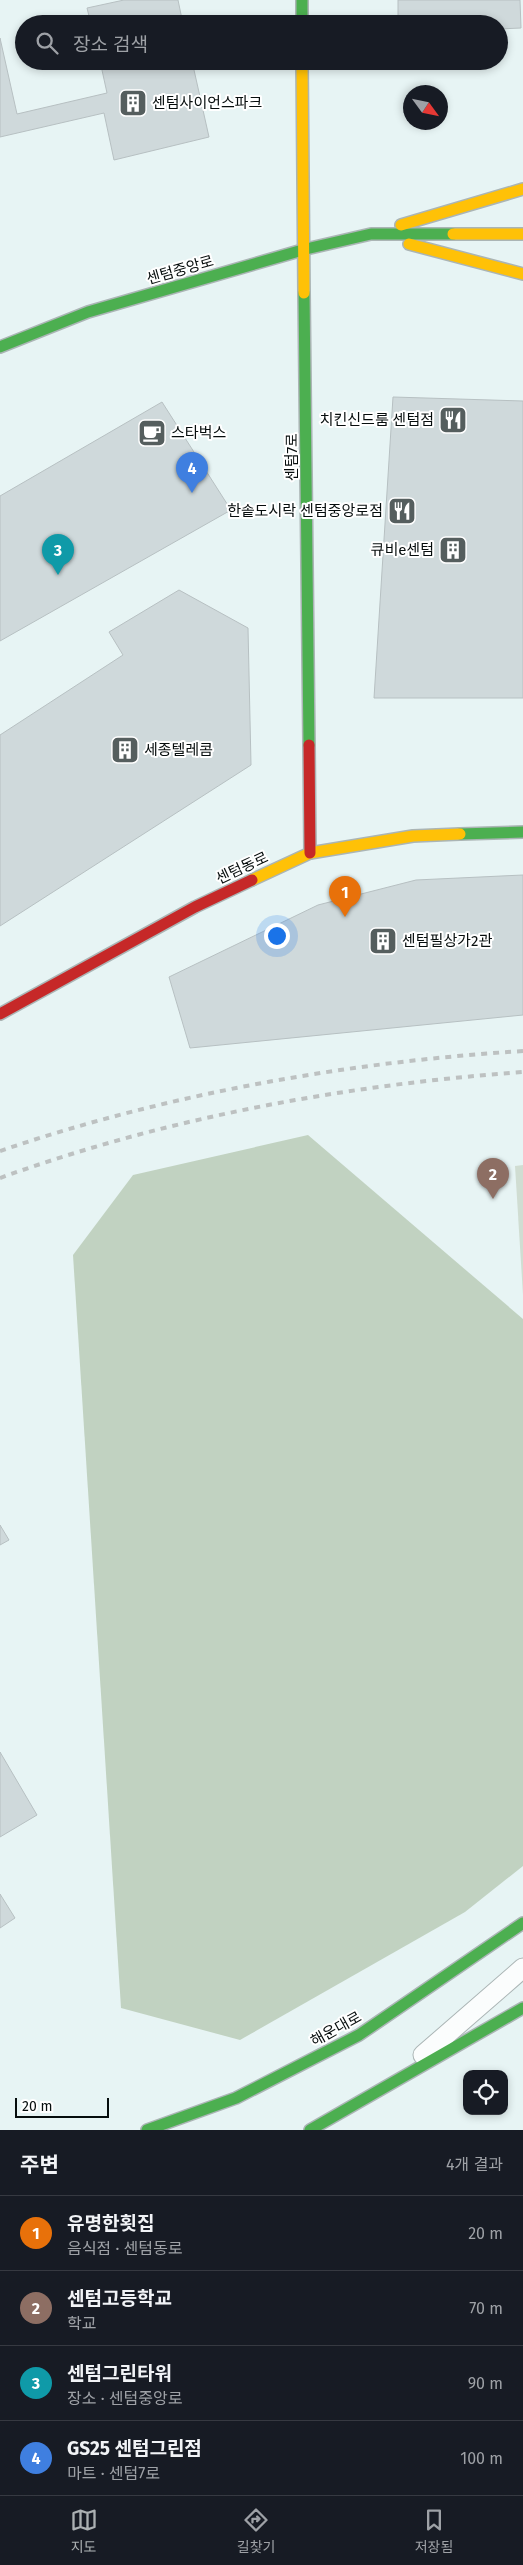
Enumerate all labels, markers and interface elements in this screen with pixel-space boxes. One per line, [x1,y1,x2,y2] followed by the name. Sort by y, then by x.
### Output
[15,15,508,70] search box
[33,29,61,57] icon: search
[73,33,148,56] text: 장소 검색
[403,85,448,130] north arrow
[118,88,148,118] building icon: 센텀사이언스파크
[152,94,262,112] place label: 센텀사이언스파크
[144,252,216,288] street label: 센텀중앙로
[438,405,468,435] restaurant icon: 치킨신드룸 센텀점
[320,411,434,429] place label: 치킨신드룸 센텀점
[137,418,167,448] cafe icon: 스타벅스
[171,424,226,442] place label: 스타벅스
[283,433,301,481] street label: 센텀7로
[176,452,208,493] pin: 4
[387,496,417,526] restaurant icon: 한솥도시락 센텀중앙로점
[227,502,383,520] place label: 한솥도시락 센텀중앙로점
[42,534,74,575] pin: 3
[438,535,468,565] building icon: 큐비e센텀
[371,541,434,559] place label: 큐비e센텀
[110,735,140,765] building icon: 세종텔레콤
[144,741,213,759] place label: 세종텔레콤
[213,848,271,888] street label: 센텀동로
[329,876,361,917] pin: 1
[264,923,290,949] your location
[368,926,398,956] building icon: 센텀필상가2관
[402,932,492,950] place label: 센텀필상가2관
[477,1158,509,1199] pin: 2
[307,2008,365,2050] street label: 해운대로
[463,2070,508,2115] map controls
[463,2070,508,2115] button: locate
[15,2095,109,2118] scale bar
[22,2098,52,2115] text: 20 m
[20,2152,59,2178] text: 주변
[446,2155,503,2174] text: 4개 결과
[67,2212,154,2235] text: 유명한횟집
[32,2224,40,2243] text: 1
[468,2224,503,2243] text: 20 m
[67,2239,182,2258] text: 음식점 · 센텀동로
[67,2287,172,2310] text: 센텀고등학교
[32,2299,40,2318] text: 2
[469,2299,503,2318] text: 70 m
[67,2314,96,2333] text: 학교
[67,2362,172,2385] text: 센텀그린타워
[32,2374,40,2393] text: 3
[468,2374,503,2393] text: 90 m
[67,2389,182,2408] text: 장소 · 센텀중앙로
[67,2437,202,2460] text: GS25 센텀그린점
[31,2449,41,2468] text: 4
[460,2449,503,2468] text: 100 m
[67,2464,160,2483] text: 마트 · 센텀7로
[70,2506,98,2556] tab: 지도
[237,2506,275,2556] tab: 길찾기
[415,2506,453,2556] tab: 저장됨

